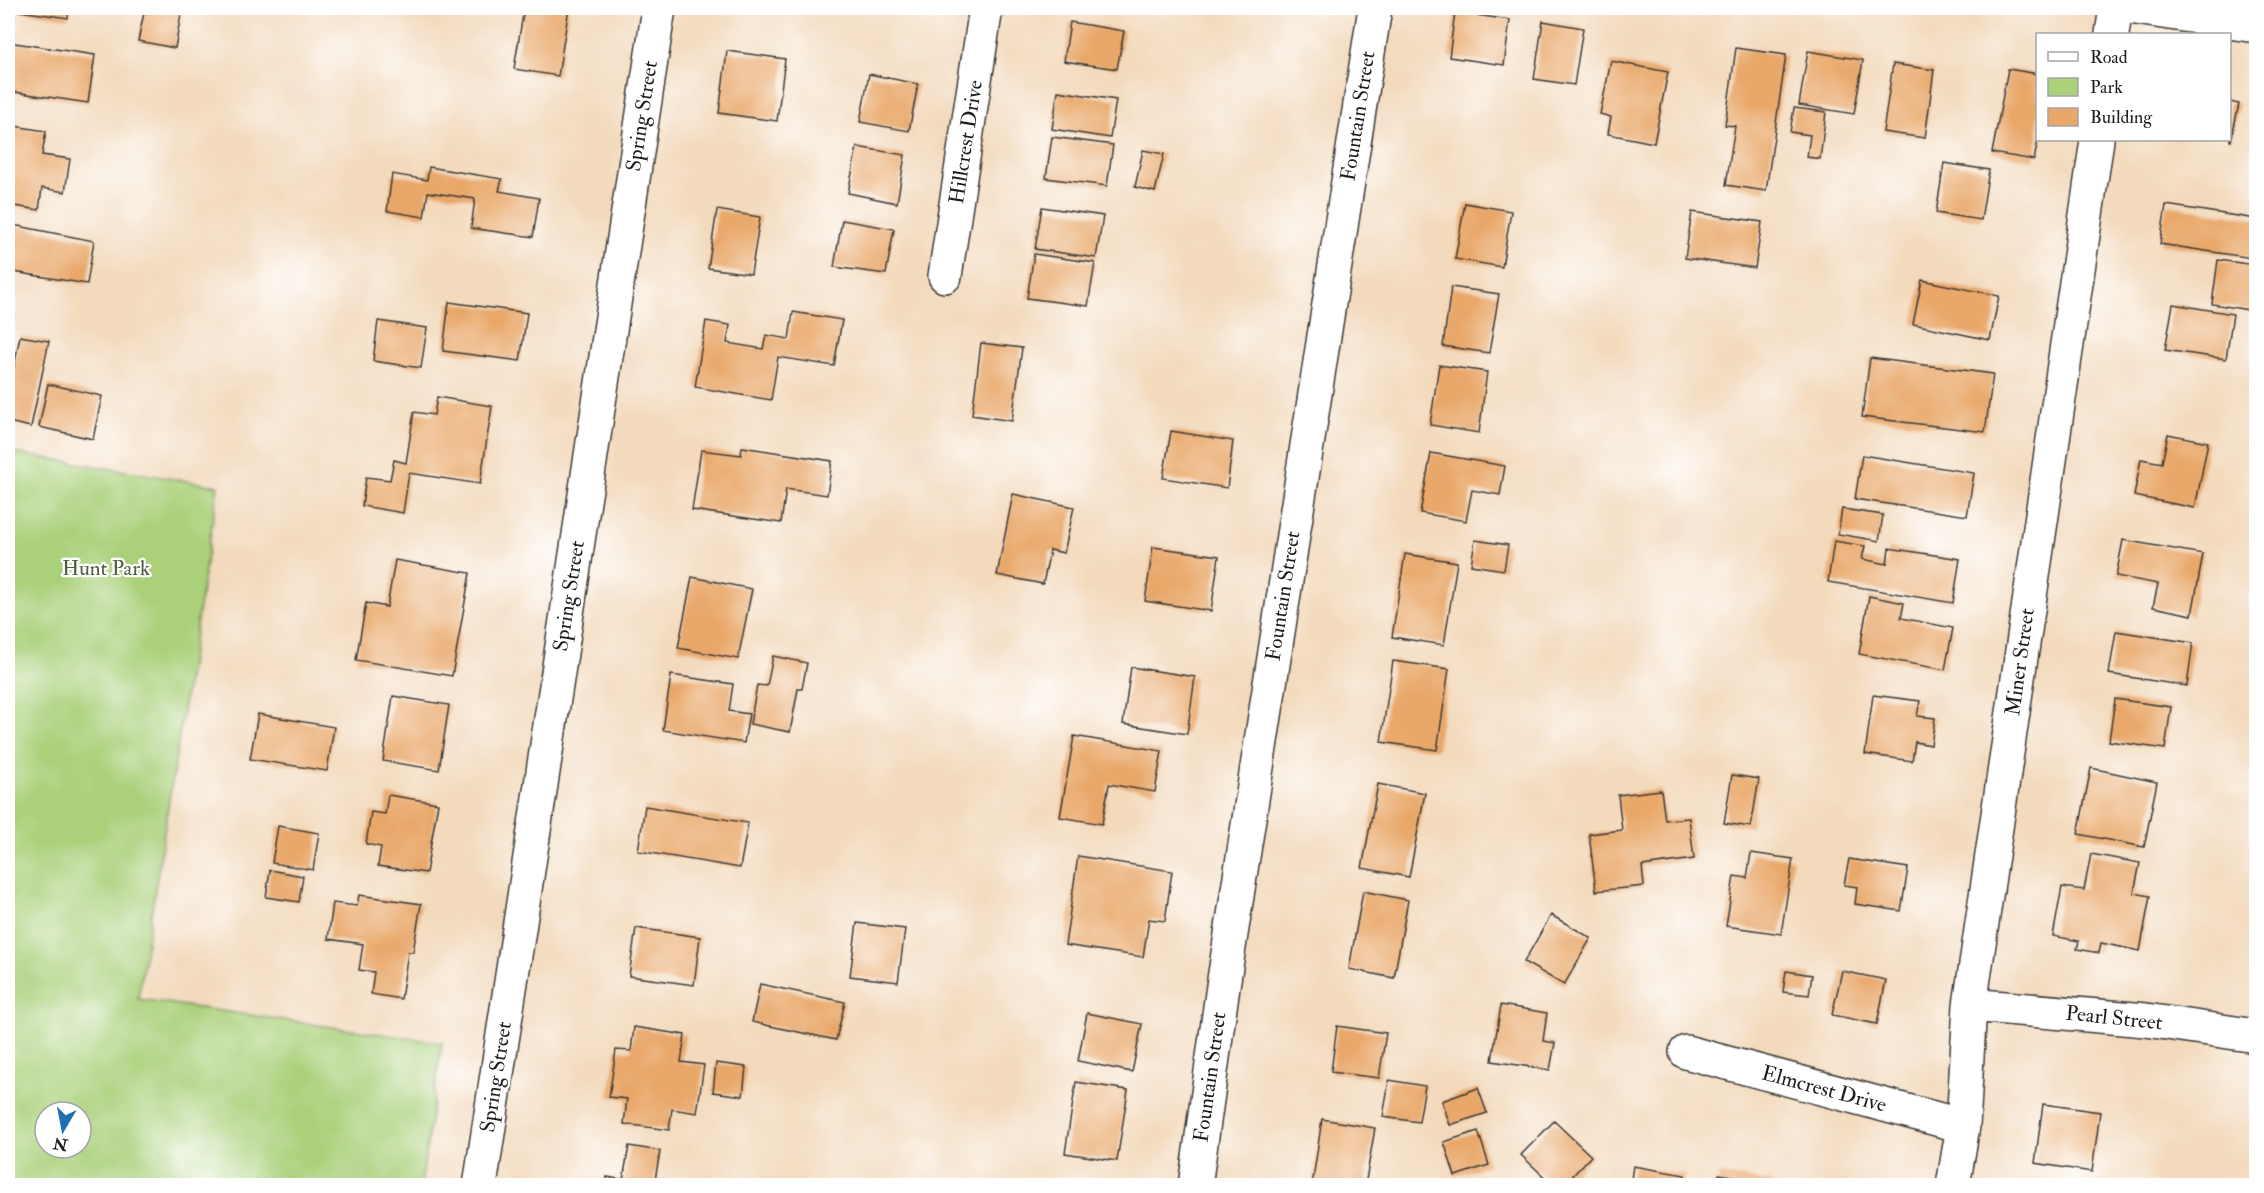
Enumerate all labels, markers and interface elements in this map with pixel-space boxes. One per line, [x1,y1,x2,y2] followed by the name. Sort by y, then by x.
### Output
[2036,33,2231,141] legend
[2090,46,2128,69] text: Road
[1334,49,1382,183] street label: Fountain Street
[620,58,664,173] street label: Spring Street
[2090,76,2123,99] text: Park
[943,78,989,206] street label: Hillcrest Drive
[2090,106,2153,129] text: Building
[1259,529,1307,663] street label: Fountain Street
[547,538,591,653] street label: Spring Street
[62,555,150,582] park label: Hunt Park
[1999,606,2041,718] street label: Miner Street
[2064,999,2164,1037] street label: Pearl Street
[1187,1010,1233,1144] street label: Fountain Street
[474,1019,518,1134] street label: Spring Street
[1759,1059,1890,1119] street label: Elmcrest Drive
[33,1100,93,1160] north arrow
[51,1133,70,1155] text: N

